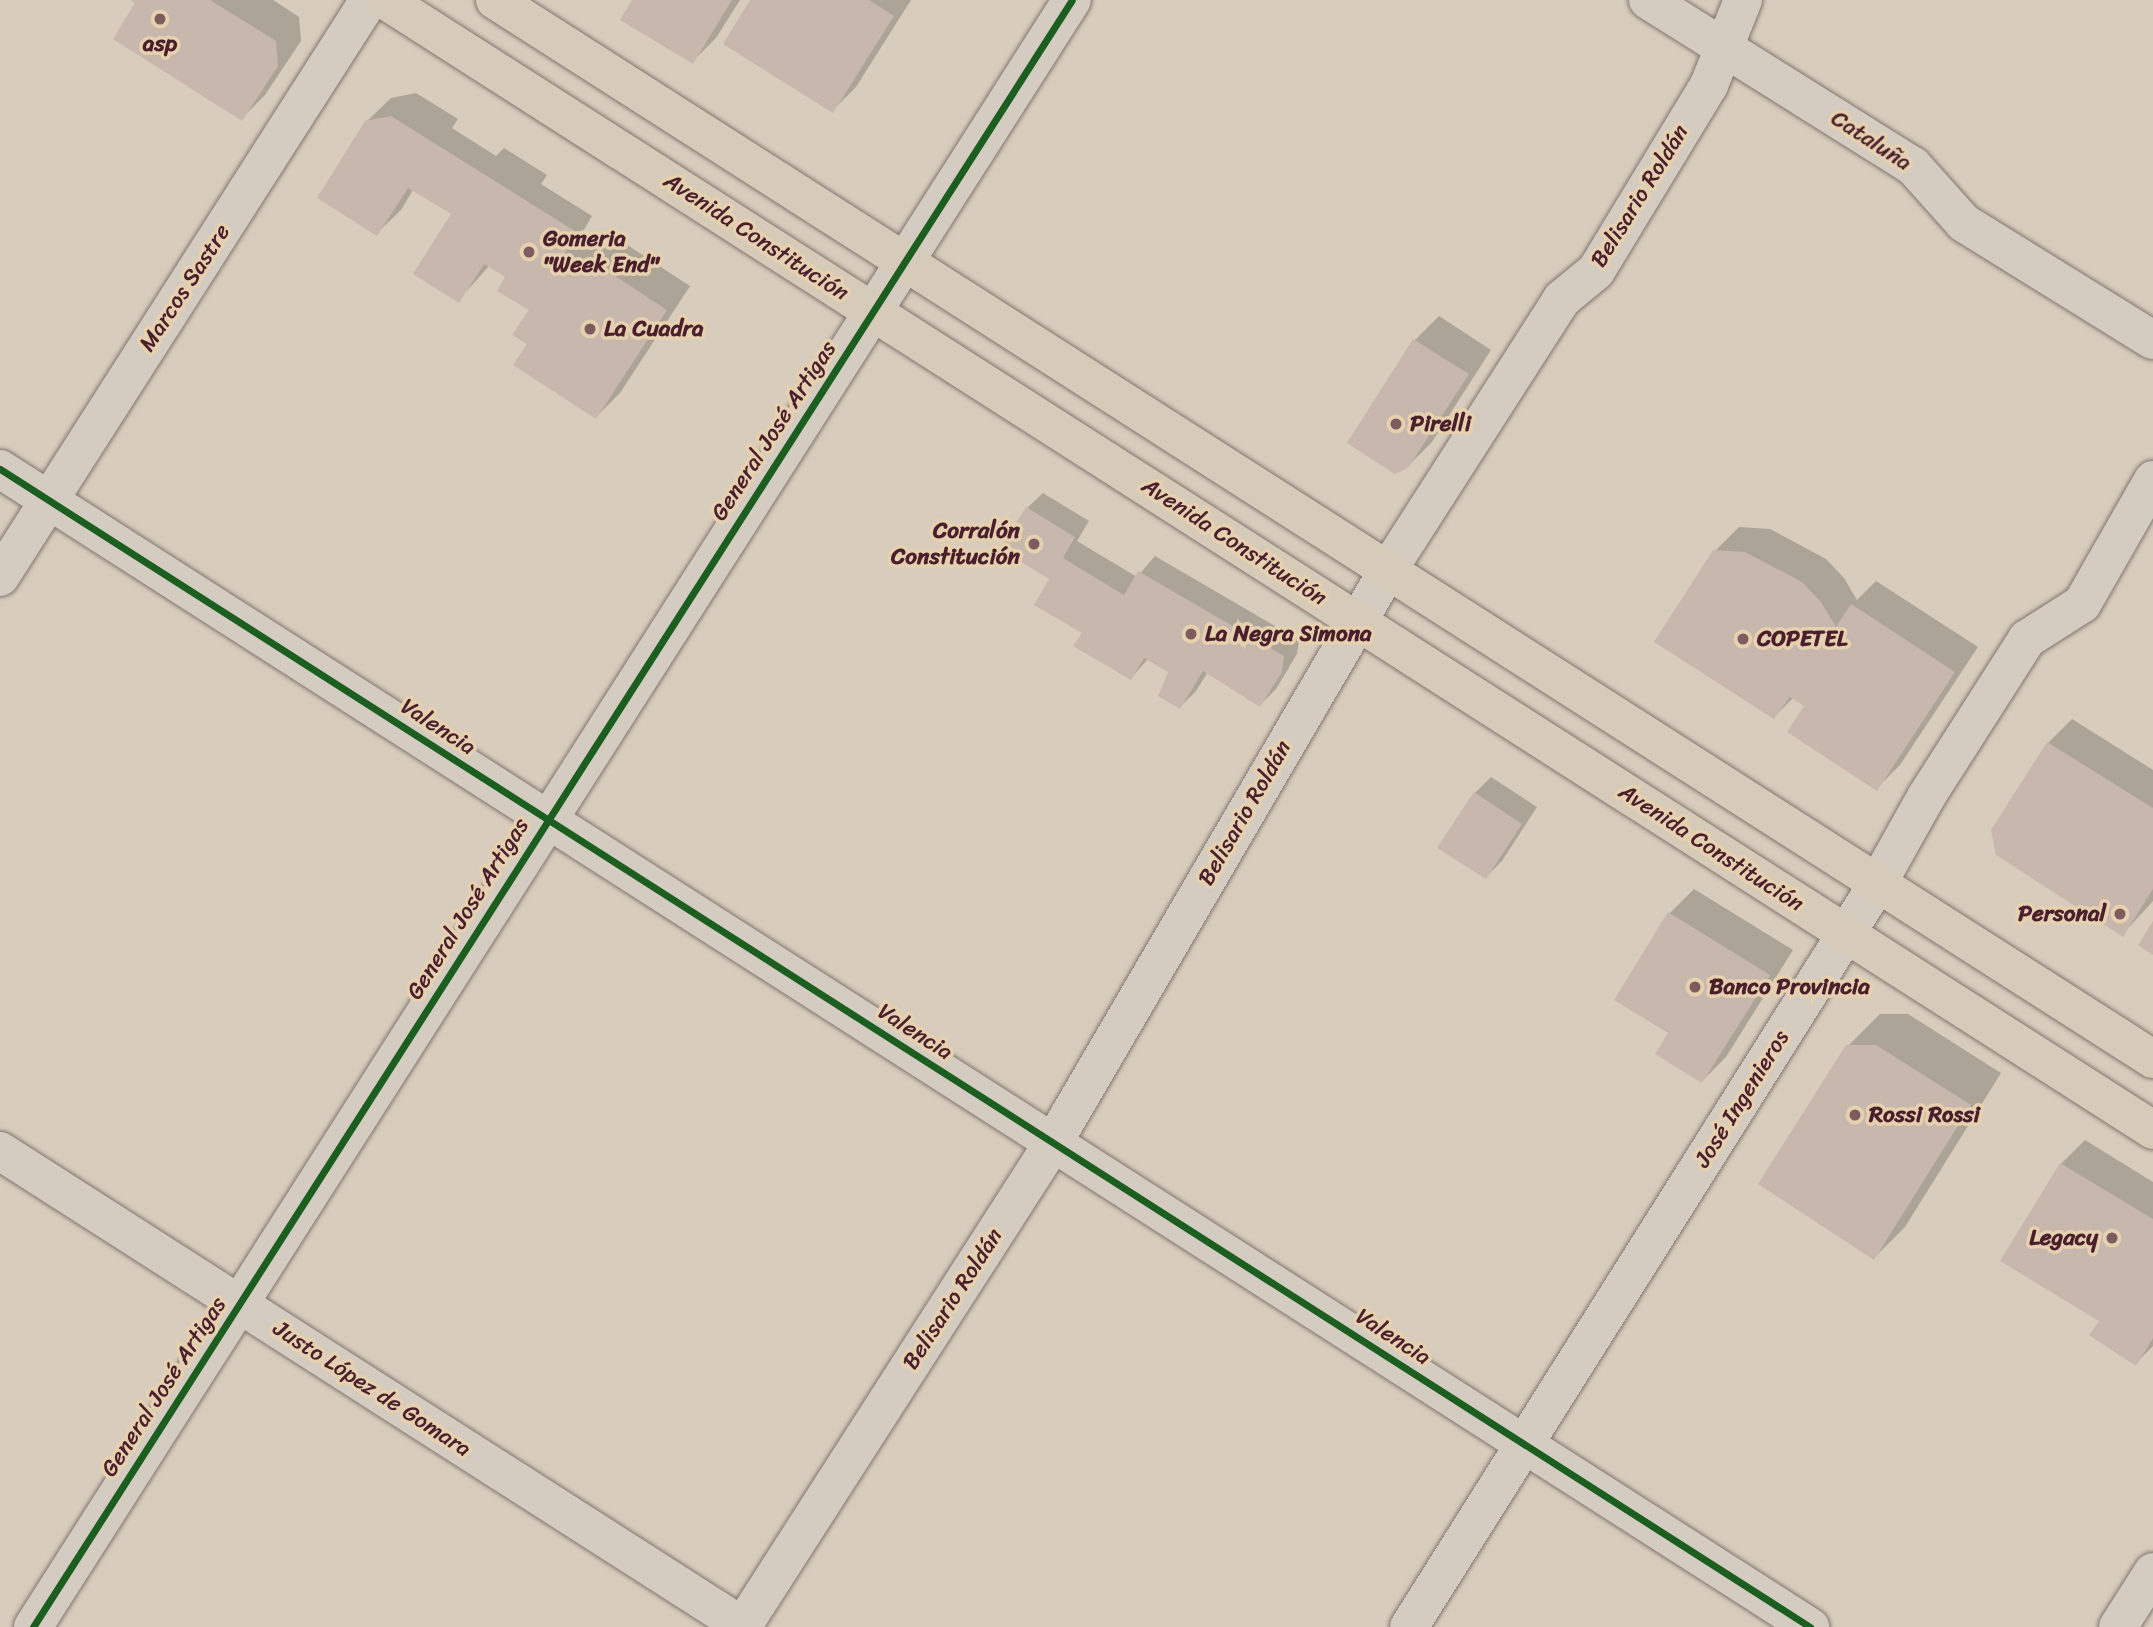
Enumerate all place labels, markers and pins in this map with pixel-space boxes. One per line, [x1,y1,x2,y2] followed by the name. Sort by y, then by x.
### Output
[152,11,168,27] marker: asp
[143,30,177,58] place label: asp
[543,225,659,279] place label: Gomeria "Week End"
[521,244,537,260] marker: Gomeria "Week End"
[604,315,703,343] place label: La Cuadra
[582,321,598,337] marker: La Cuadra
[1410,410,1471,438] place label: Pirelli
[1388,416,1404,432] marker: Pirelli
[891,517,1020,571] place label: Corralón Constitución
[1026,536,1042,552] marker: Corralón Constitución
[1205,620,1374,648] place label: La Negra Simona
[1757,625,1847,653] place label: COPETEL
[1183,626,1199,642] marker: La Negra Simona
[1735,631,1751,647] marker: COPETEL
[2018,900,2106,928] place label: Personal
[2112,906,2128,922] marker: Personal
[1709,973,1871,1001] place label: Banco Provincia
[1687,979,1703,995] marker: Banco Provincia
[1869,1101,1981,1129] place label: Rossi Rossi
[1847,1107,1863,1123] marker: Rossi Rossi
[2029,1224,2098,1252] place label: Legacy
[2104,1230,2120,1246] marker: Legacy

